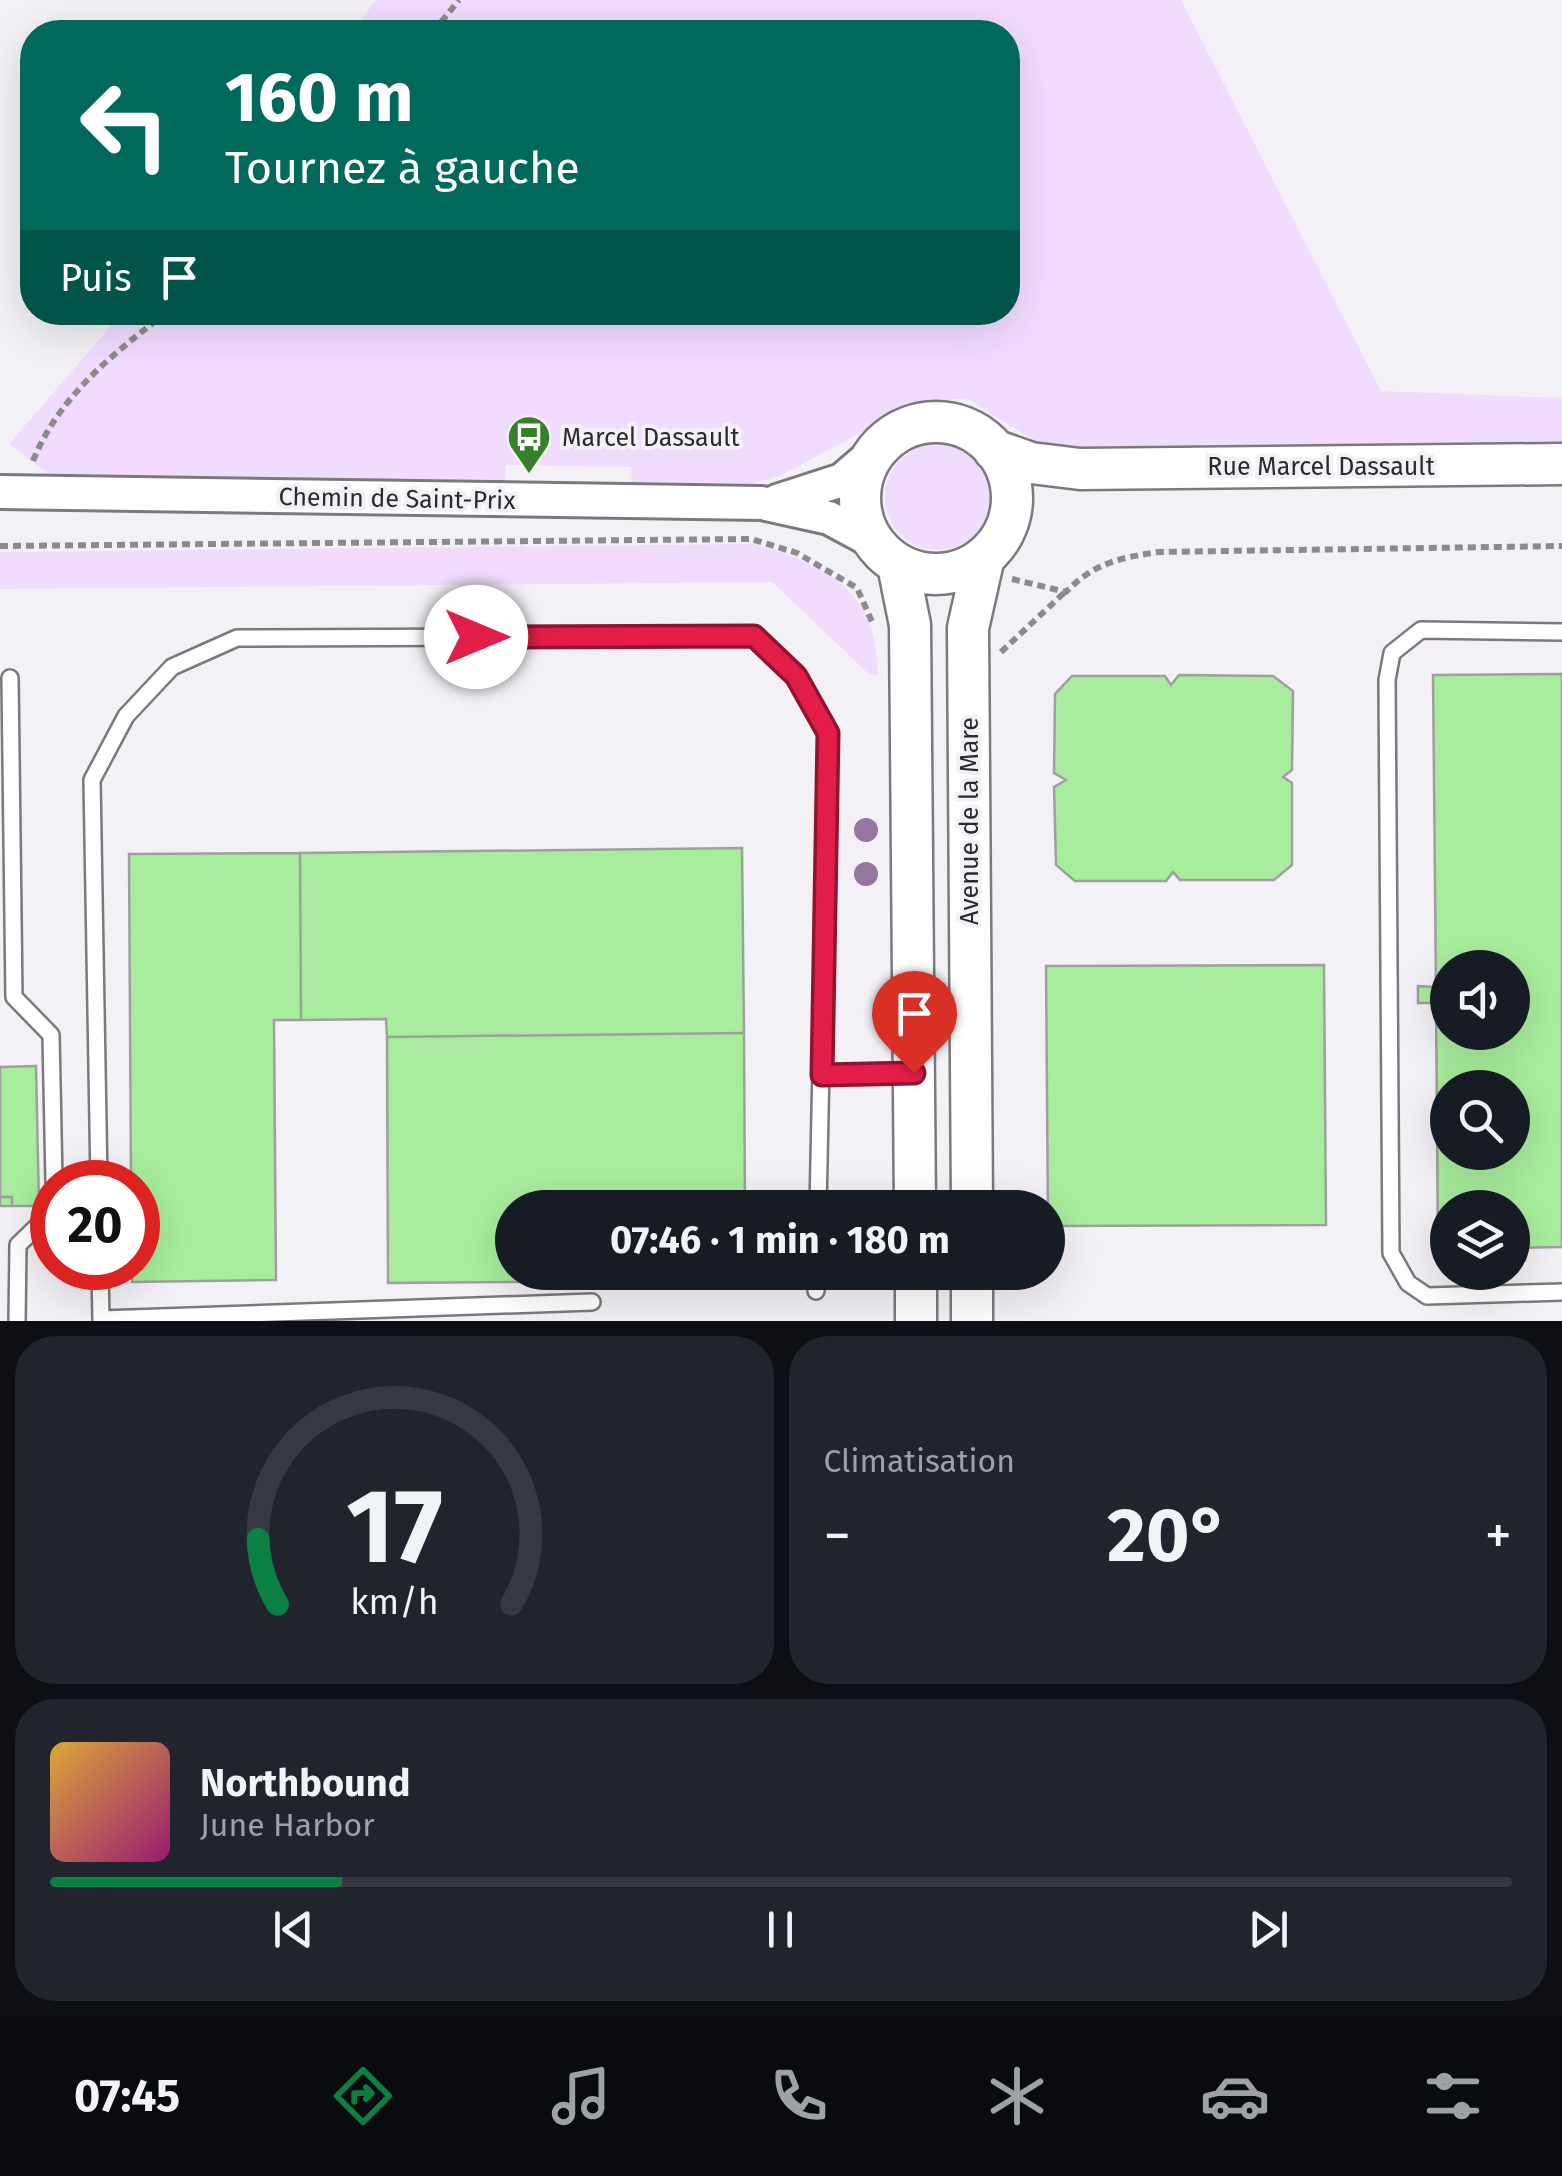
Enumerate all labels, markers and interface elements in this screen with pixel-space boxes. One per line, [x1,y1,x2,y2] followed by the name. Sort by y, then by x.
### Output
[225,56,414,140] text: 160 m
[60,60,190,190] icon: left
[225,141,580,195] text: Tournez à gauche
[152,250,207,305] icon: arrive
[60,255,132,301] text: Puis
[506,414,552,475] bus stop icon: Marcel Dassault
[562,423,741,453] place label: Marcel Dassault
[1207,452,1436,482] street label: Rue Marcel Dassault
[278,482,516,516] street label: Chemin de Saint-Prix
[424,585,528,689] position arrow
[955,717,985,925] street label: Avenue de la Mare
[1430,950,1530,1290] map controls
[1430,950,1530,1050] button: sound
[872,971,957,1074] pin
[887,986,942,1041] icon: arrive
[1430,1070,1530,1170] button: search
[30,1160,160,1290] speed limit sign: 20
[1430,1190,1530,1290] button: layers
[610,1217,950,1263] text: 07:46 · 1 min · 180 m
[824,1442,1015,1480] text: Climatisation
[346,1465,443,1590] text: 17
[1107,1491,1229,1581] text: 20°
[824,1503,851,1569] text: −
[1485,1503,1512,1569] text: +
[350,1581,438,1623] text: km/h
[200,1760,411,1806] text: Northbound
[200,1806,375,1844] text: June Harbor
[266,1902,321,1957] icon: previous
[753,1902,808,1957] icon: pause
[1241,1902,1296,1957] icon: next
[328,2061,398,2131] icon: directions
[546,2061,616,2131] icon: music
[764,2061,834,2131] icon: phone
[982,2061,1052,2131] icon: climate
[1200,2061,1270,2131] icon: car
[1418,2061,1488,2131] icon: filters
[74,2069,180,2123] text: 07:45

